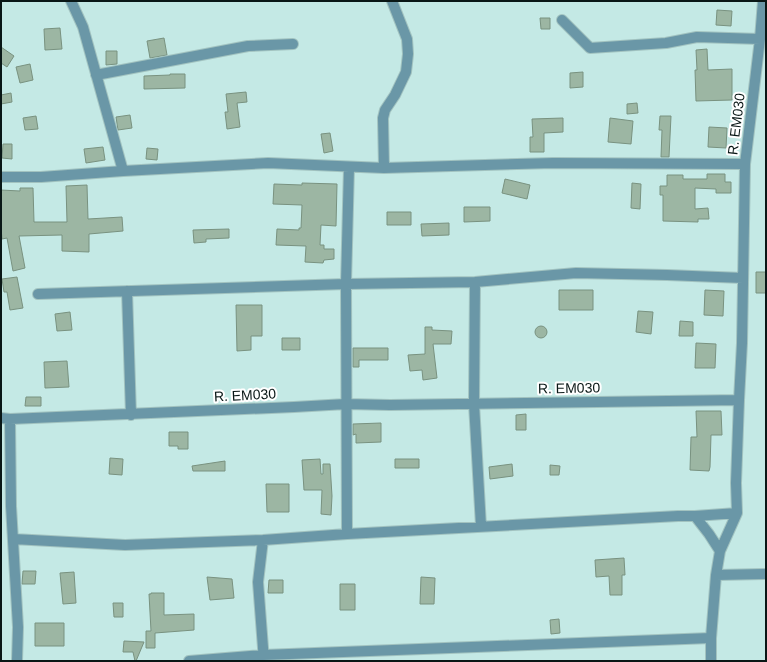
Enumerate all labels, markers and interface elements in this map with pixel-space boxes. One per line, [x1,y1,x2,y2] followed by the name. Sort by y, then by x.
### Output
[724,92,748,156] street label: R. EM030
[538,379,600,397] street label: R. EM030
[213,385,277,405] street label: R. EM030

